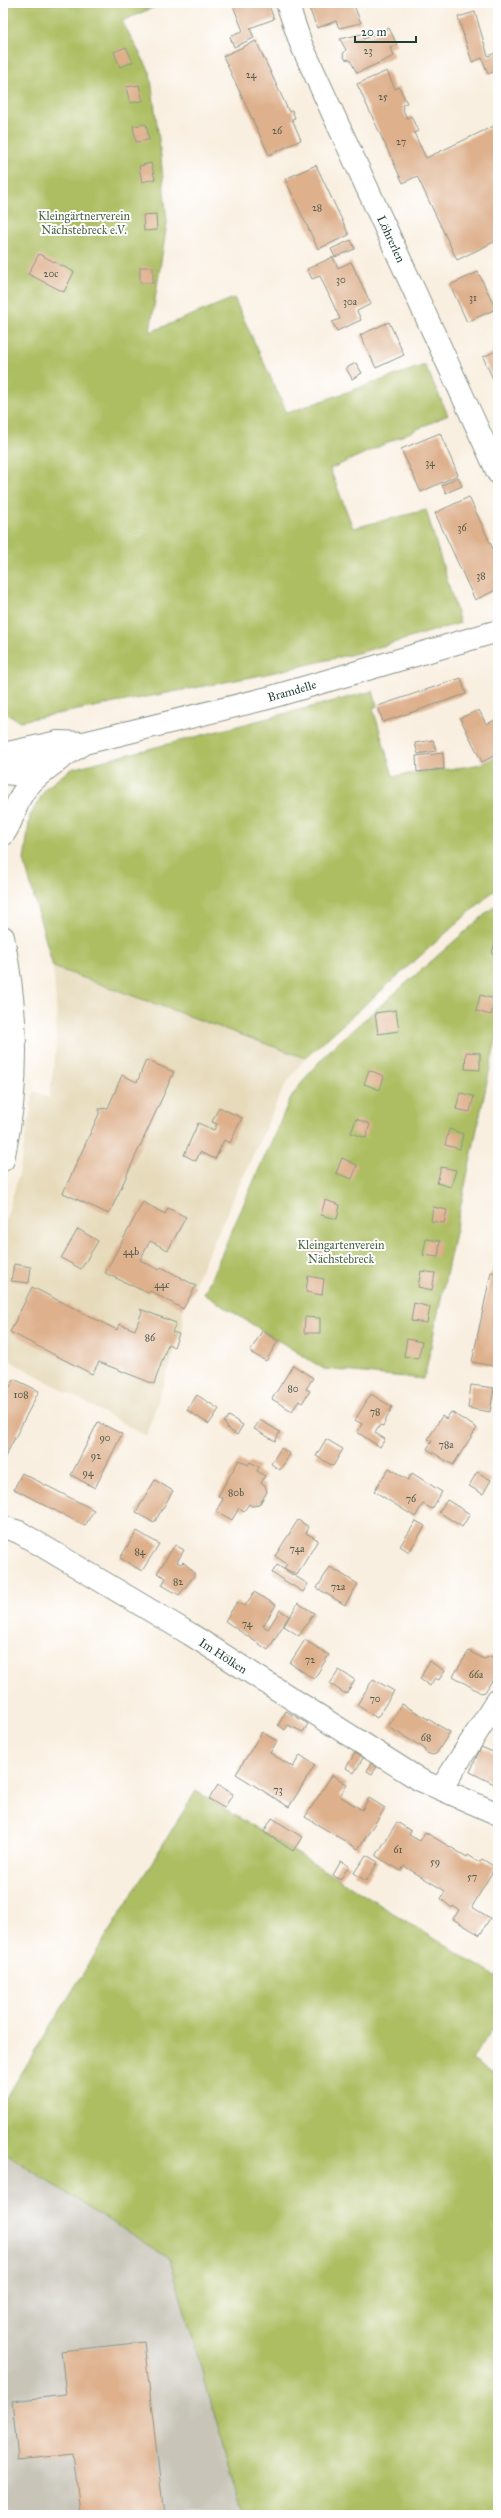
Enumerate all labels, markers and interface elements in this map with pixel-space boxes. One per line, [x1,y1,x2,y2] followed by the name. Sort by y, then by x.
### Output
[355,18,416,44] scale bar
[361,25,387,39] text: 20 m
[364,45,372,57] house number: 23
[246,69,257,81] house number: 24
[378,91,388,103] house number: 25
[272,125,283,137] house number: 26
[396,136,406,148] house number: 27
[312,202,322,214] house number: 28
[38,209,130,237] park label: Kleingärtnerverein Nächstebreck e.V.
[374,213,408,265] street label: Löhrerlen
[44,268,58,280] house number: 20c
[336,274,346,286] house number: 30
[469,292,477,304] house number: 31
[343,296,358,308] house number: 30a
[425,457,435,469] house number: 34
[457,522,467,534] house number: 36
[476,570,486,582] house number: 38
[266,677,318,705] street label: Bramdelle
[297,1238,385,1266] park label: Kleingartenverein Nächstebreck
[123,1246,139,1258] house number: 44b
[154,1279,170,1291] house number: 44c
[145,1332,156,1344] house number: 86
[287,1383,299,1395] house number: 80
[13,1389,29,1401] house number: 108
[370,1406,380,1418] house number: 78
[99,1432,111,1444] house number: 90
[439,1439,454,1451] house number: 78a
[91,1450,101,1462] house number: 92
[83,1467,94,1479] house number: 94
[228,1487,244,1499] house number: 80b
[406,1493,417,1505] house number: 76
[290,1543,305,1555] house number: 74a
[135,1546,146,1558] house number: 84
[173,1576,183,1588] house number: 82
[331,1581,346,1593] house number: 72a
[242,1618,253,1630] house number: 74
[196,1635,250,1677] street label: Im Hölken
[305,1654,315,1666] house number: 72
[469,1669,484,1681] house number: 66a
[369,1693,381,1705] house number: 70
[421,1732,431,1744] house number: 68
[273,1784,283,1796] house number: 73
[393,1844,403,1856] house number: 61
[430,1856,440,1868] house number: 59
[467,1871,477,1883] house number: 57

